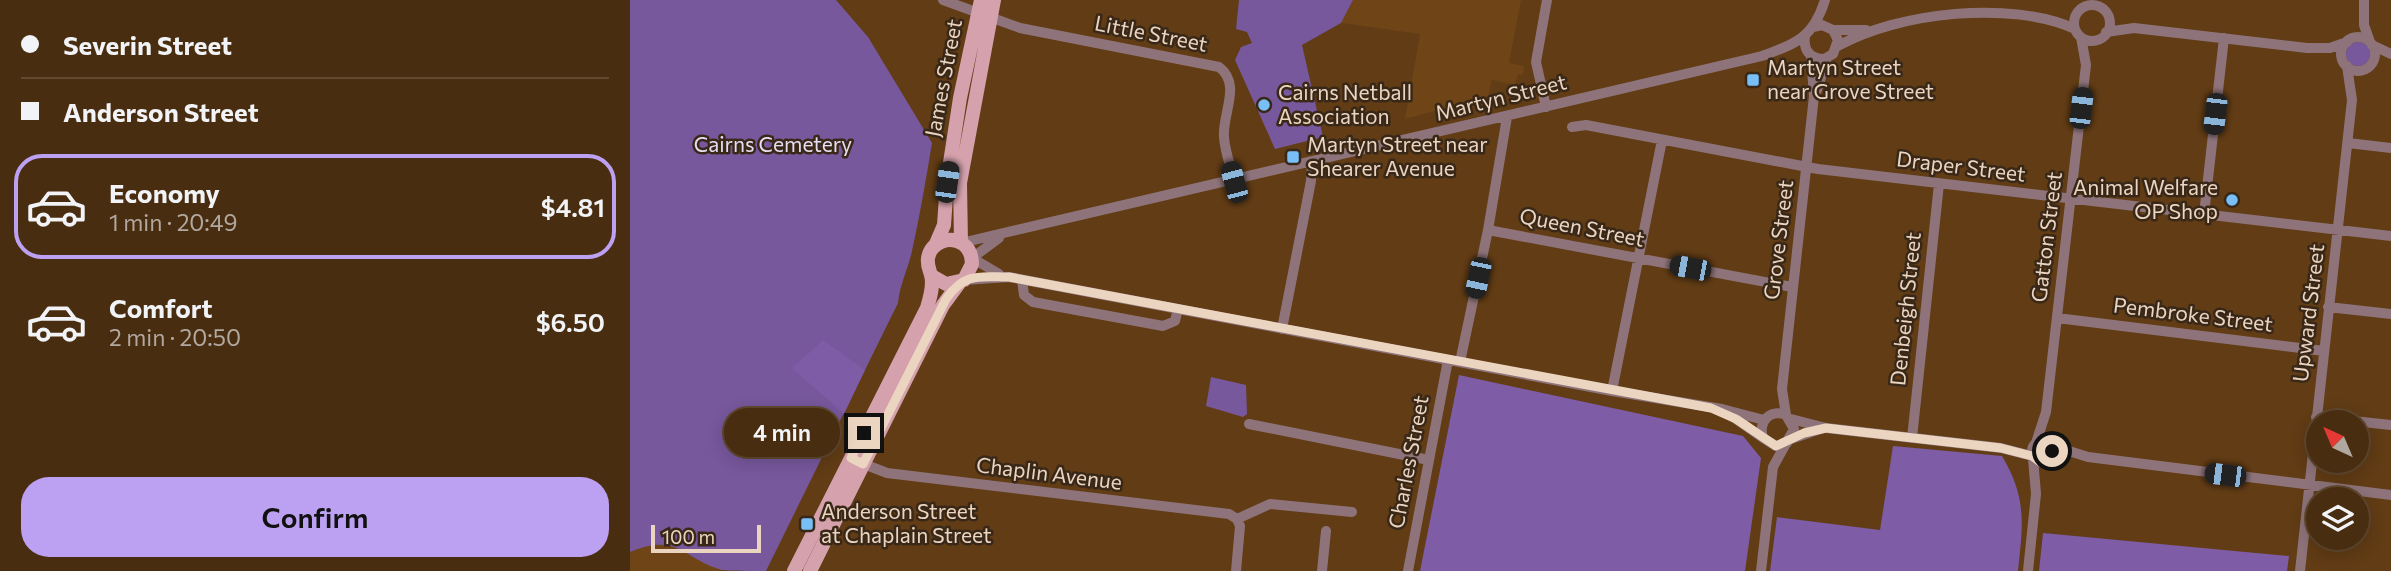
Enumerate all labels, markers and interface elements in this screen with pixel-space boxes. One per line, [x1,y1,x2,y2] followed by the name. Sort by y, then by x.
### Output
[1093,9,1210,56] street label: Little Street
[919,17,966,139] street label: James Street
[63,29,232,60] text: Severin Street
[1767,54,1934,103] place label: Martyn Street near Grove Street
[1433,68,1569,125] street label: Martyn Street
[1745,72,1761,88] marker: Martyn Street near Grove Street
[1278,79,1412,128] place label: Cairns Netball Association
[2069,86,2094,130] car
[2203,92,2228,136] car
[63,96,259,127] text: Anderson Street
[1256,97,1272,113] marker: Cairns Netball Association
[694,131,852,156] park label: Cairns Cemetery
[1307,131,1488,180] place label: Martyn Street near Shearer Avenue
[1895,145,2027,186] street label: Draper Street
[1285,149,1301,165] marker: Martyn Street near Shearer Avenue
[1219,159,1250,205] car
[934,160,961,204] car
[2025,170,2066,304] street label: Gatton Street
[2073,174,2218,223] place label: Animal Welfare OP Shop
[25,175,88,238] icon: car
[109,177,220,208] text: Economy
[1758,179,1797,301] street label: Grove Street
[541,191,605,222] text: $4.81
[2224,192,2240,208] marker: Animal Welfare OP Shop
[1518,202,1647,251] street label: Queen Street
[109,208,238,236] text: 1 min · 20:49
[1884,231,1925,387] street label: Denbeigh Street
[2287,243,2328,383] street label: Upward Street
[1668,254,1713,282] car
[1464,255,1493,301] car
[25,290,88,353] icon: car
[2112,291,2274,336] street label: Pembroke Street
[109,292,212,323] text: Comfort
[536,306,605,337] text: $6.50
[109,323,241,351] text: 2 min · 20:50
[1382,393,1433,530] street label: Charles Street
[724,408,840,458] callout: 4 min
[2306,410,2370,472] north arrow
[2306,410,2369,550] map controls
[848,417,880,449] route end
[753,418,811,446] text: 4 min
[2036,435,2068,467] route start
[975,451,1123,494] street label: Chaplin Avenue
[2203,462,2248,488] car
[21,477,609,557] button: Confirm
[2306,487,2369,550] button: layers
[821,498,992,547] place label: Anderson Street at Chaplain Street
[799,516,815,532] marker: Anderson Street at Chaplain Street
[651,522,761,554] scale bar
[662,525,715,548] text: 100 m

